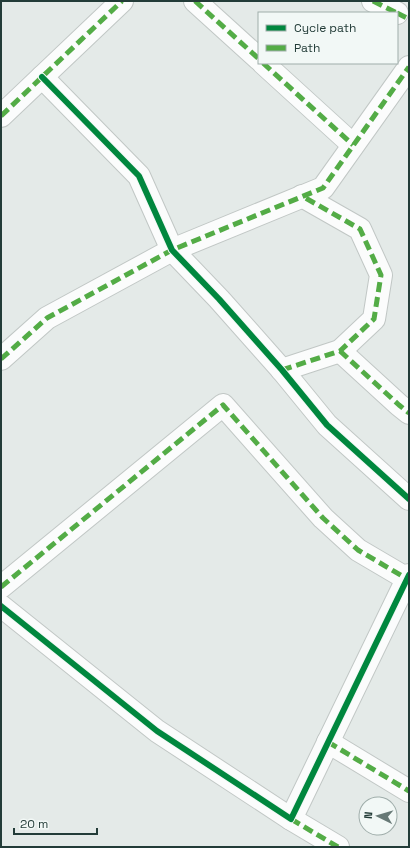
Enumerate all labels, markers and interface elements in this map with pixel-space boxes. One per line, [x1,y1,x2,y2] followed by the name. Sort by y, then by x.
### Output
[258,12,398,64] legend
[294,20,356,36] text: Cycle path
[294,40,320,56] text: Path
[358,796,398,836] north arrow
[14,810,97,836] scale bar
[361,811,375,819] text: N
[20,816,48,832] text: 20 m

